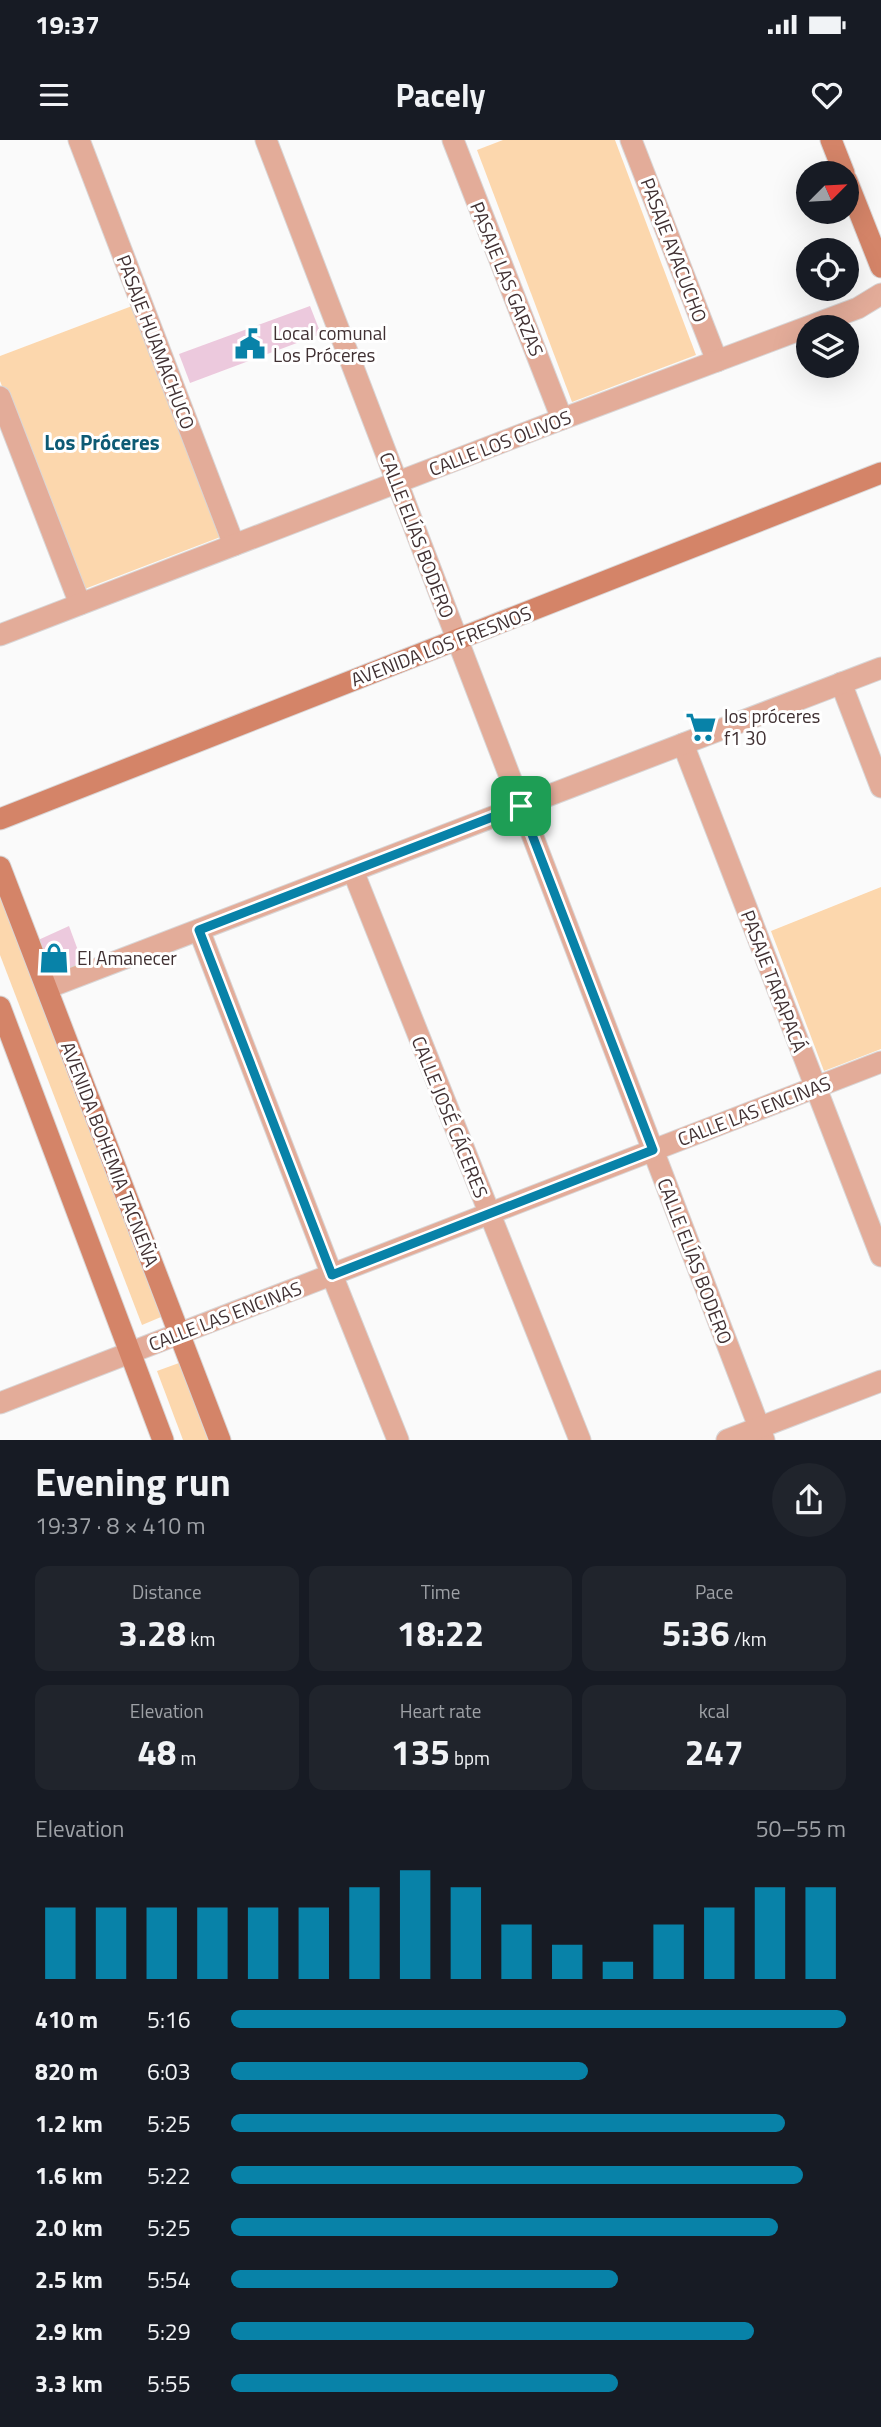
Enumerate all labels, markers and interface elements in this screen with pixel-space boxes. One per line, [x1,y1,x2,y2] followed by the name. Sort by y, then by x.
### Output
[35,5,100,44] text: 19:37
[395,71,486,119] text: Pacely
[35,76,73,114] icon: menu
[808,76,846,114] icon: heart
[796,161,859,224] north arrow
[796,161,859,378] map controls
[634,173,715,326] street label: PASAJE AYACUCHO
[463,197,552,361] street label: PASAJE LAS GARZAS
[796,238,859,301] button: locate
[110,250,203,433] street label: PASAJE HUAMACHUCO
[796,315,859,378] button: layers
[273,318,387,369] place label: Local comunal Los Próceres
[233,327,267,361] public building icon: Local comunal Los Próceres
[424,402,575,483] street label: CALLE LOS OLIVOS
[44,426,160,458] district label: Los Próceres
[372,448,462,622] street label: CALLE ELÍAS BODERO
[346,598,535,693] street label: AVENIDA LOS FRESNOS
[724,701,821,752] place label: los próceres f1 30
[684,710,718,744] supermarket icon: los próceres f1 30
[491,776,551,836] pin
[502,787,540,825] icon: arrive
[734,906,815,1056] street label: PASAJE TARAPACÁ
[37,941,71,975] shop icon: El Amanecer
[77,943,177,972] place label: El Amanecer
[405,1032,496,1202] street label: CALLE JOSÉ CÁCERES
[54,1037,167,1271] street label: AVENIDA BOHEMIA TACNEÑA
[673,1068,835,1153] street label: CALLE LAS ENCINAS
[650,1174,740,1348] street label: CALLE ELÍAS BODERO
[144,1273,306,1358] street label: CALLE LAS ENCINAS
[35,1453,231,1511] text: Evening run
[772,1463,846,1537] button: share
[35,1508,205,1543] text: 19:37 · 8 × 410 m
[132,1577,202,1606] text: Distance
[421,1577,460,1606] text: Time
[695,1577,733,1606] text: Pace
[118,1606,186,1660] text: 3.28
[397,1606,484,1660] text: 18:22
[662,1606,730,1660] text: 5:36
[186,1624,215,1653] text: km
[730,1624,767,1653] text: /km
[130,1696,204,1725] text: Elevation
[400,1696,481,1725] text: Heart rate
[699,1696,730,1725] text: kcal
[137,1725,176,1779] text: 48
[391,1725,450,1779] text: 135
[685,1725,744,1779] text: 247
[176,1743,196,1772] text: m
[450,1743,490,1772] text: bpm
[35,1811,124,1846] text: Elevation
[756,1811,846,1846] text: 50–55 m
[35,2002,98,2037] text: 410 m
[147,2002,191,2037] text: 5:16
[35,2054,98,2089] text: 820 m
[147,2054,191,2089] text: 6:03
[35,2106,103,2141] text: 1.2 km
[147,2106,191,2141] text: 5:25
[35,2158,103,2193] text: 1.6 km
[147,2158,191,2193] text: 5:22
[35,2210,103,2245] text: 2.0 km
[147,2210,191,2245] text: 5:25
[35,2262,103,2297] text: 2.5 km
[147,2262,191,2297] text: 5:54
[35,2314,103,2349] text: 2.9 km
[147,2314,191,2349] text: 5:29
[35,2366,103,2401] text: 3.3 km
[147,2366,191,2401] text: 5:55

